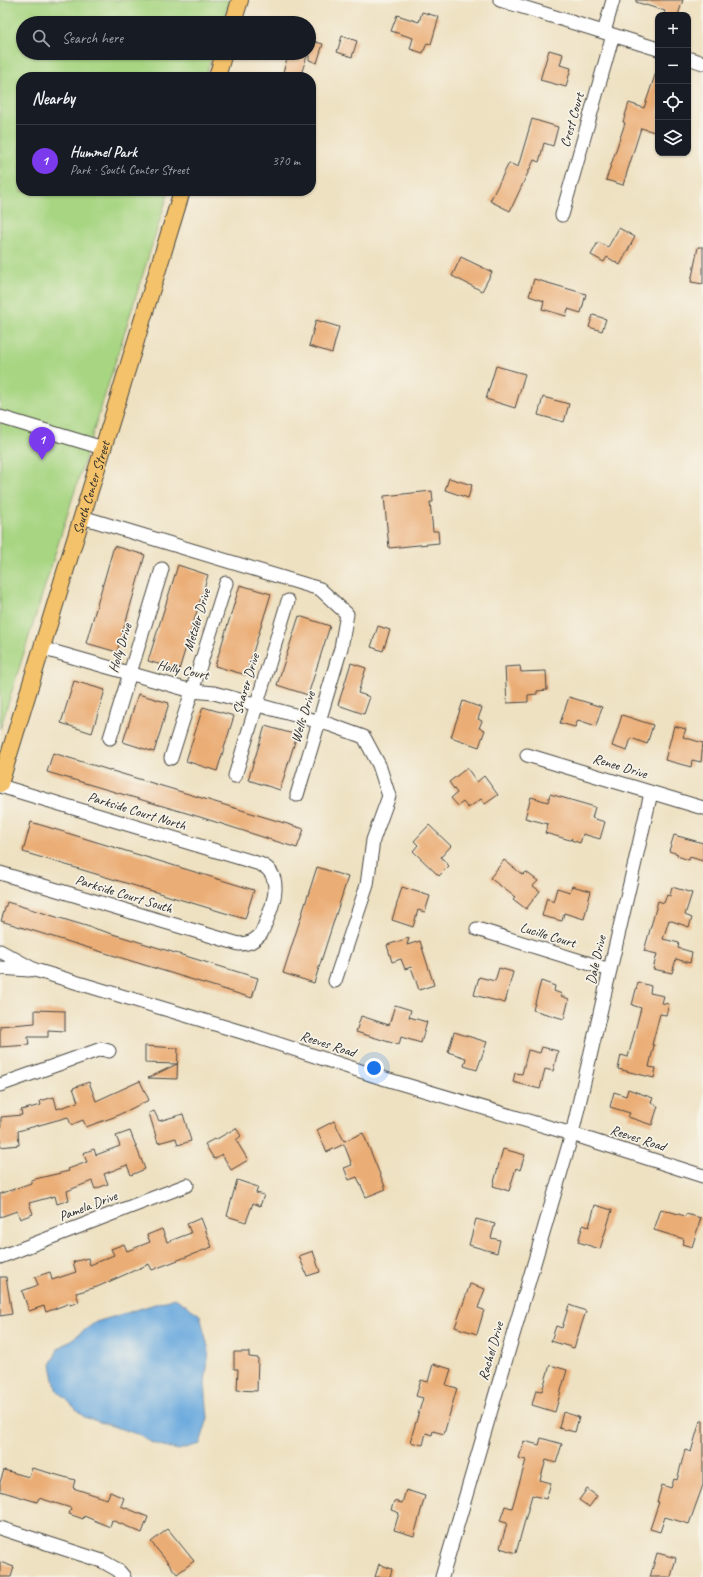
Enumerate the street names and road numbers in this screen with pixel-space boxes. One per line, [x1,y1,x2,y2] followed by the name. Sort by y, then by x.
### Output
[556,90,588,149] street label: Crest Court
[69,438,114,536] street label: South Center Street
[180,586,215,653] street label: Metzler Drive
[104,620,136,675] street label: Holly Drive
[229,650,264,717] street label: Sharer Drive
[156,656,212,684] street label: Holly Court
[287,688,319,745] street label: Wells Drive
[591,750,650,783] street label: Renee Drive
[86,788,189,834] street label: Parkside Court North
[73,871,175,917] street label: Parkside Court South
[518,919,579,952] street label: Lucille Court
[582,933,610,986] street label: Dale Drive
[298,1027,360,1062] street label: Reeves Road
[608,1121,670,1156] street label: Reeves Road
[56,1187,121,1225] street label: Pamela Drive
[475,1318,508,1382] street label: Rachel Drive

